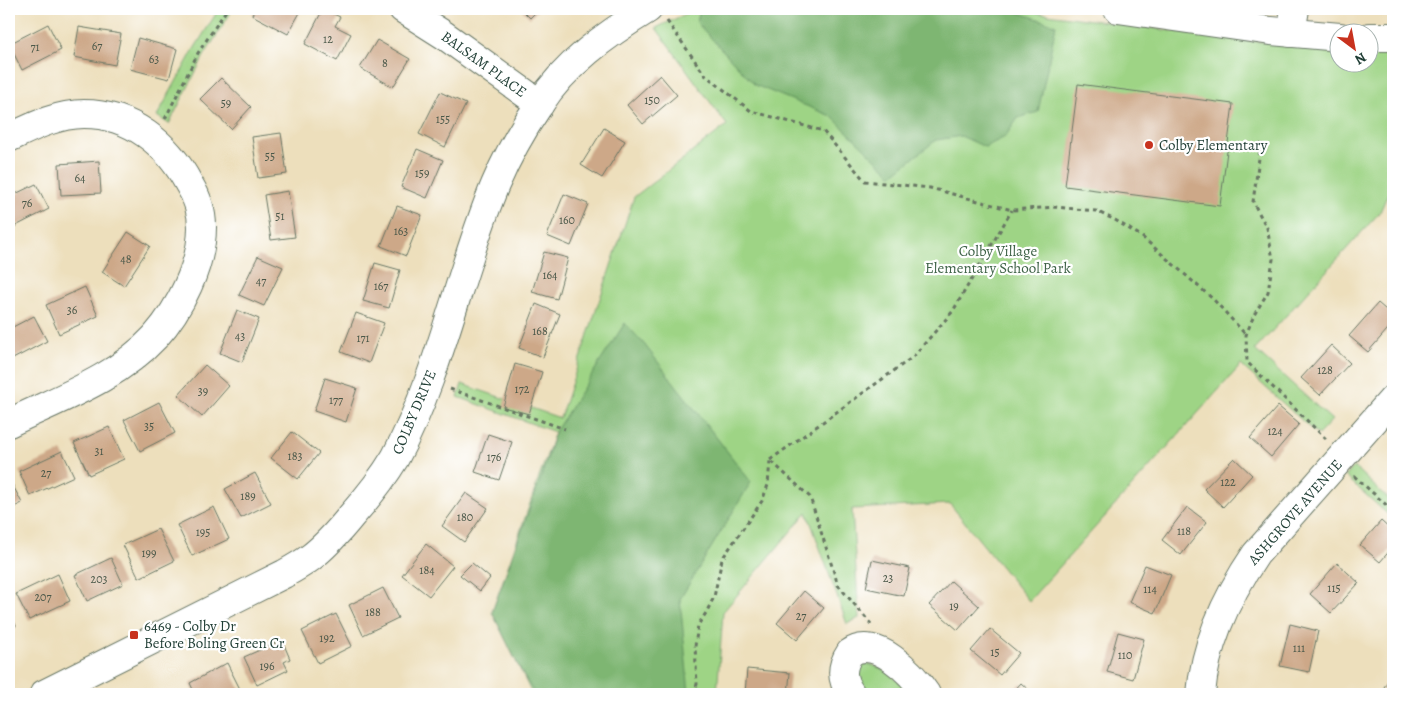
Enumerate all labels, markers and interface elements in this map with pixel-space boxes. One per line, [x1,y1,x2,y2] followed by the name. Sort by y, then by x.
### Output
[1330,22,1380,72] north arrow
[437,26,531,102] street label: BALSAM PLACE
[323,31,333,47] house number: 12
[92,38,103,54] house number: 67
[30,39,40,55] house number: 71
[1351,48,1370,69] text: N
[149,51,159,67] house number: 63
[382,55,388,71] house number: 8
[644,92,660,108] house number: 150
[221,95,231,111] house number: 59
[436,111,450,127] house number: 155
[1159,135,1268,155] place label: Colby Elementary
[1143,139,1155,151] marker: Colby Elementary
[265,148,275,164] house number: 55
[415,165,429,181] house number: 159
[75,170,86,186] house number: 64
[22,195,33,211] house number: 76
[275,208,285,224] house number: 51
[559,212,575,228] house number: 160
[394,223,408,239] house number: 163
[925,241,1072,278] park label: Colby Village Elementary School Park
[120,251,132,267] house number: 48
[542,267,558,283] house number: 164
[256,273,267,289] house number: 47
[374,278,389,294] house number: 167
[67,302,78,318] house number: 36
[532,323,548,339] house number: 168
[235,328,245,344] house number: 43
[356,330,370,346] house number: 171
[1317,362,1333,378] house number: 128
[387,367,441,457] street label: COLBY DRIVE
[515,381,530,397] house number: 172
[198,383,208,399] house number: 39
[329,392,344,408] house number: 177
[144,418,154,434] house number: 35
[1267,423,1283,439] house number: 124
[94,443,104,459] house number: 31
[288,448,302,464] house number: 183
[487,449,502,465] house number: 176
[1243,455,1346,570] street label: ASHGROVE AVENUE
[41,465,52,481] house number: 27
[1220,474,1236,490] house number: 122
[240,488,256,504] house number: 189
[457,509,473,525] house number: 180
[1177,523,1191,539] house number: 118
[196,524,210,540] house number: 195
[141,545,157,561] house number: 199
[419,562,435,578] house number: 184
[883,570,893,586] house number: 23
[90,571,108,587] house number: 203
[1327,580,1341,596] house number: 115
[1143,581,1157,597] house number: 114
[34,589,53,605] house number: 207
[949,598,959,614] house number: 19
[365,604,381,620] house number: 188
[796,608,807,624] house number: 27
[144,616,285,653] place label: 6469 - Colby Dr Before Boling Green Cr
[128,629,140,641] marker: 6469 - Colby Dr Before Boling Green Cr
[319,630,335,646] house number: 192
[1293,640,1305,656] house number: 111
[990,644,1000,660] house number: 15
[1118,647,1132,663] house number: 110
[259,658,275,674] house number: 196

